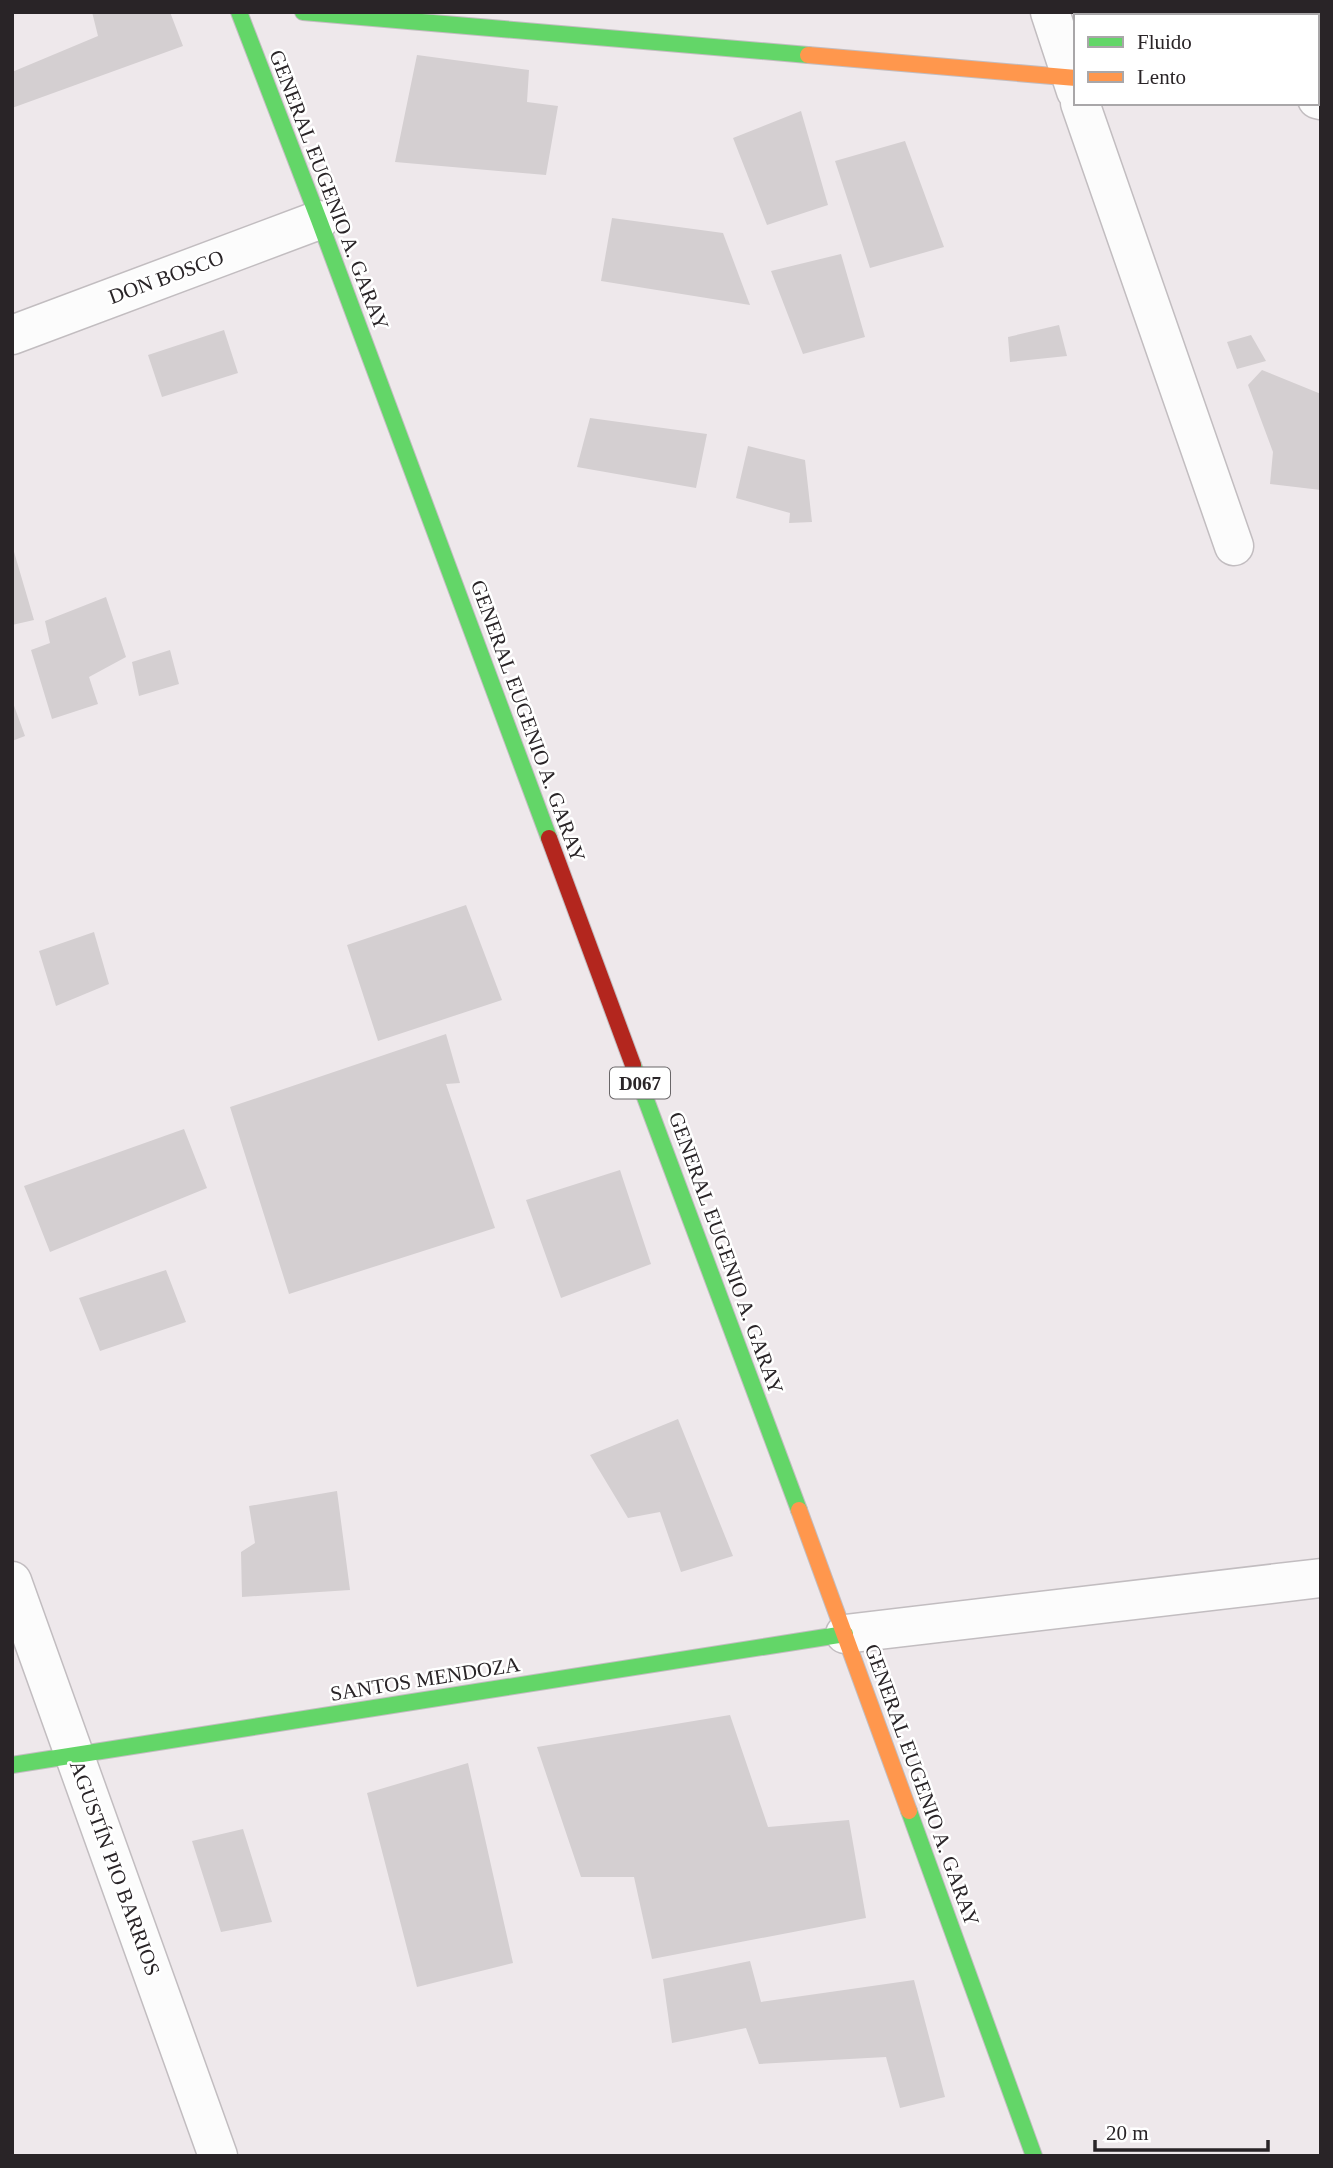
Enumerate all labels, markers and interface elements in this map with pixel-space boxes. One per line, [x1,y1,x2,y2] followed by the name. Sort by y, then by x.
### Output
[1074,14,1319,105] legend
[1137,30,1192,54] text: Fluido
[264,46,394,334] street label: GENERAL EUGENIO A. GARAY
[1137,65,1186,89] text: Lento
[105,245,227,309] street label: DON BOSCO
[466,577,590,865] street label: GENERAL EUGENIO A. GARAY
[610,1068,670,1098] road number: D067
[664,1109,788,1397] street label: GENERAL EUGENIO A. GARAY
[860,1641,984,1929] street label: GENERAL EUGENIO A. GARAY
[329,1652,522,1706] street label: SANTOS MENDOZA
[65,1757,165,1979] street label: AGUSTÍN PIO BARRIOS
[1095,2108,1268,2152] scale bar
[1106,2121,1149,2145] text: 20 m

